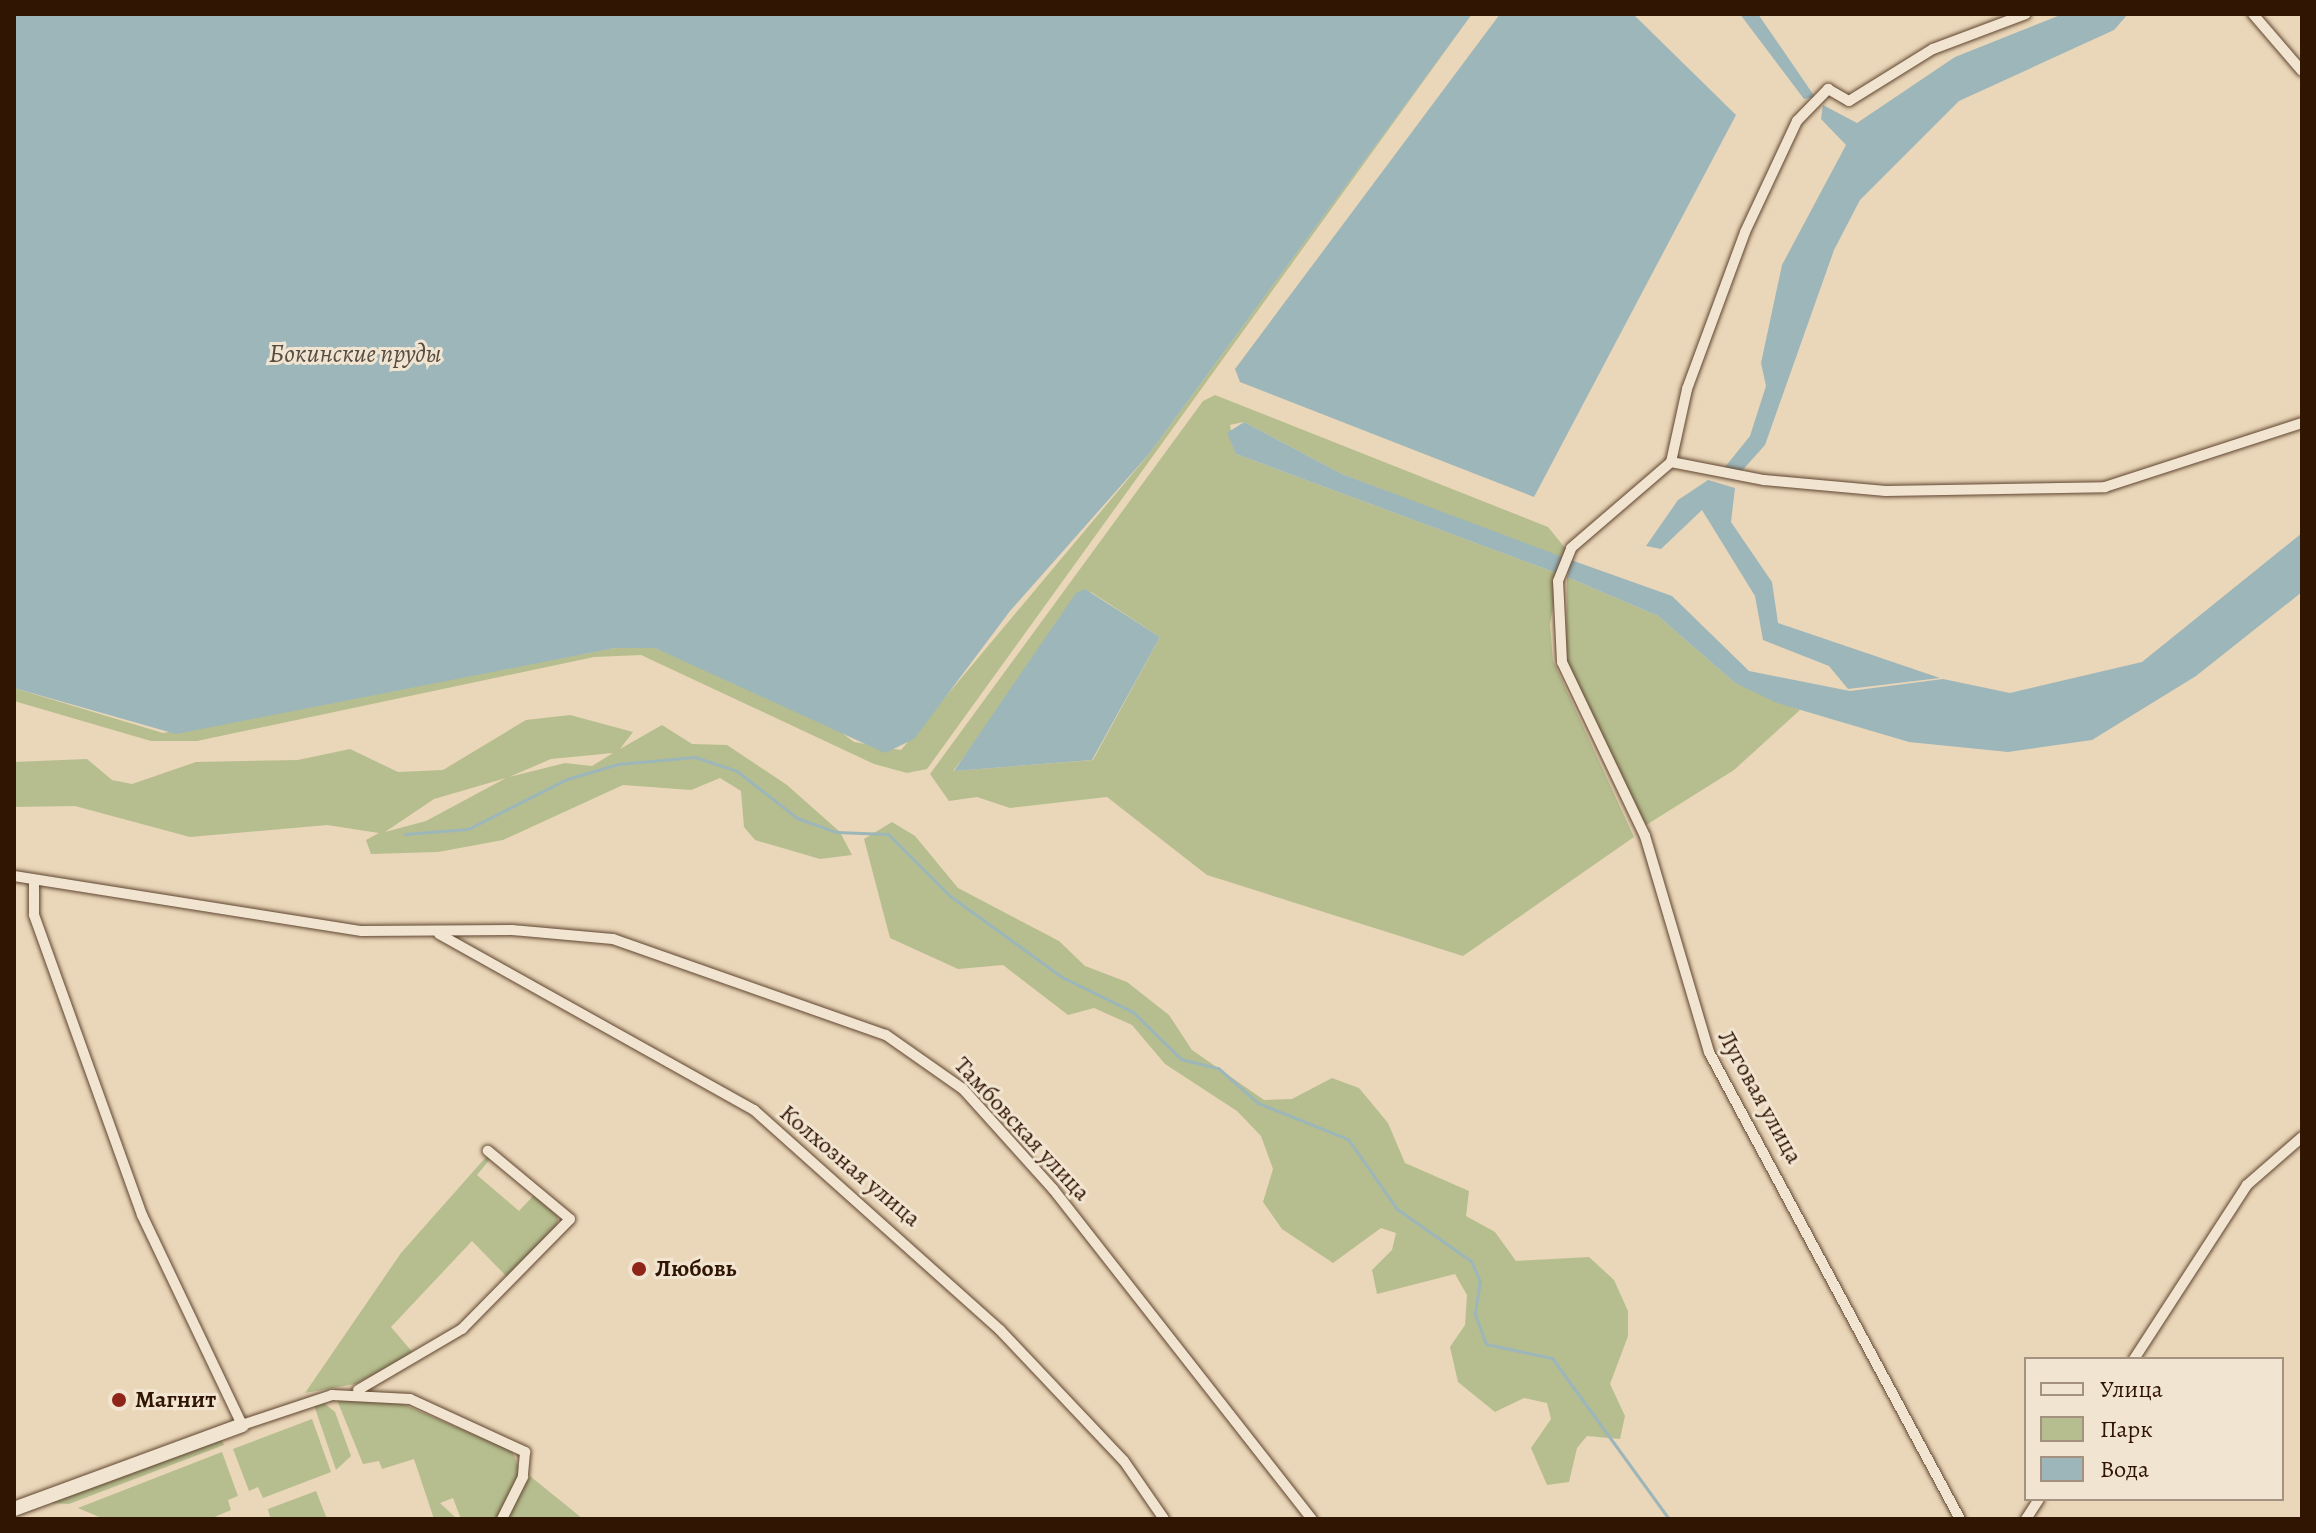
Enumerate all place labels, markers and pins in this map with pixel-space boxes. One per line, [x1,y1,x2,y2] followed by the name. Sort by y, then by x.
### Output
[655,1255,736,1283] place label: Любовь
[630,1260,648,1278] marker: Любовь
[135,1386,216,1414] place label: Магнит
[110,1391,128,1409] marker: Магнит

